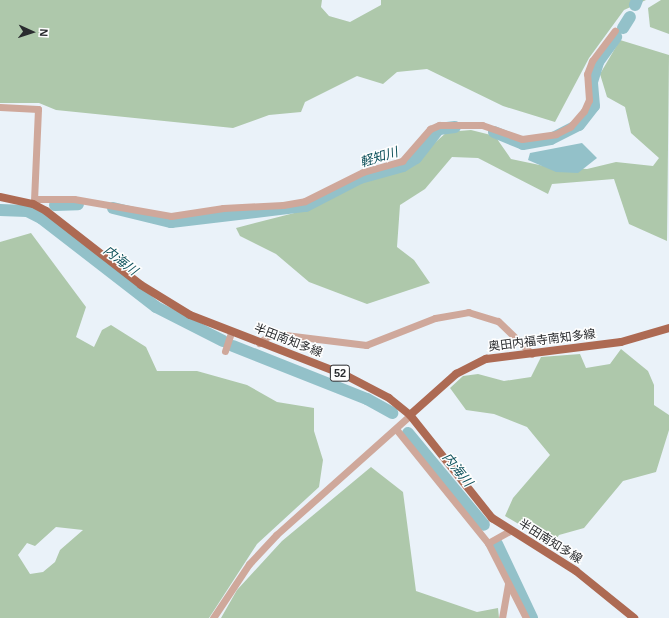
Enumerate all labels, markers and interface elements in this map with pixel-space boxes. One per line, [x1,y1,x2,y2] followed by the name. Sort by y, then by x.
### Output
[12,12,52,52] north arrow
[38,28,50,37] text: N
[358,145,400,171] water label: 軽知川
[100,243,140,279] water label: 内海川
[252,321,324,361] street label: 半田南知多線
[488,327,596,355] street label: 奥田内福寺南知多線
[329,364,351,382] road number: 52
[439,450,475,490] water label: 内海川
[516,517,584,567] street label: 半田南知多線

